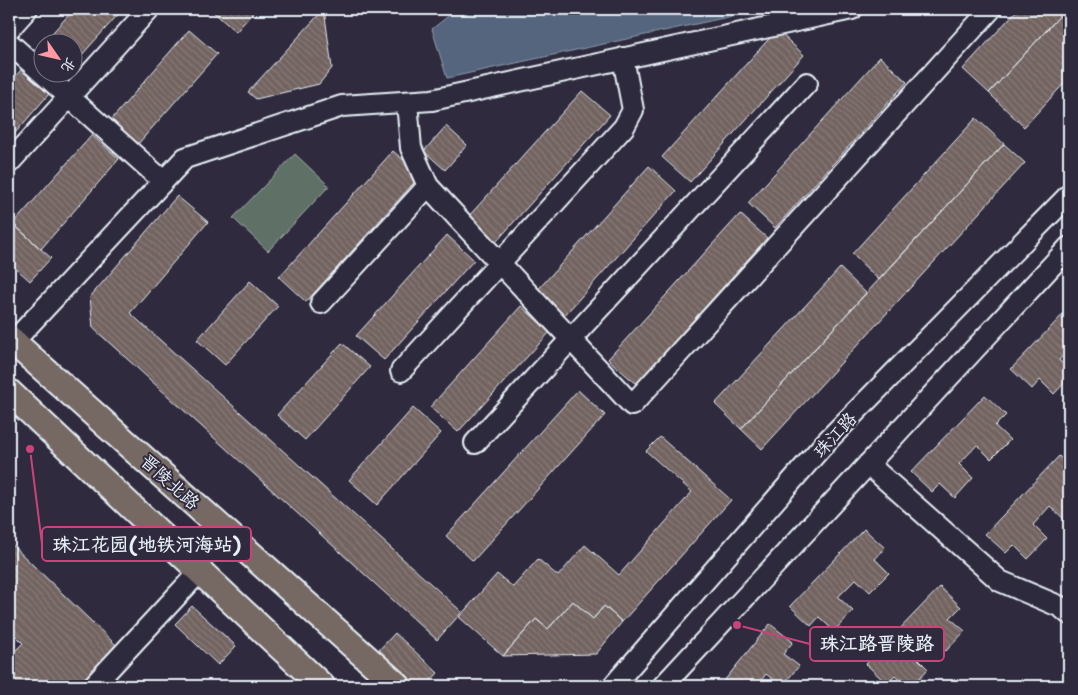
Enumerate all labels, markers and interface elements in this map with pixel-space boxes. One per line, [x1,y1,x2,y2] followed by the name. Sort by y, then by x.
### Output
[32,32,82,82] north arrow
[57,54,80,76] text: 北
[808,407,862,463] street label: 珠江路
[135,449,205,515] street label: 晋陵北路
[42,527,251,561] callout: 珠江花园(地铁河海站)
[52,532,242,557] text: 珠江花园(地铁河海站)
[810,627,944,661] callout: 珠江路晋陵路
[820,631,934,656] text: 珠江路晋陵路

